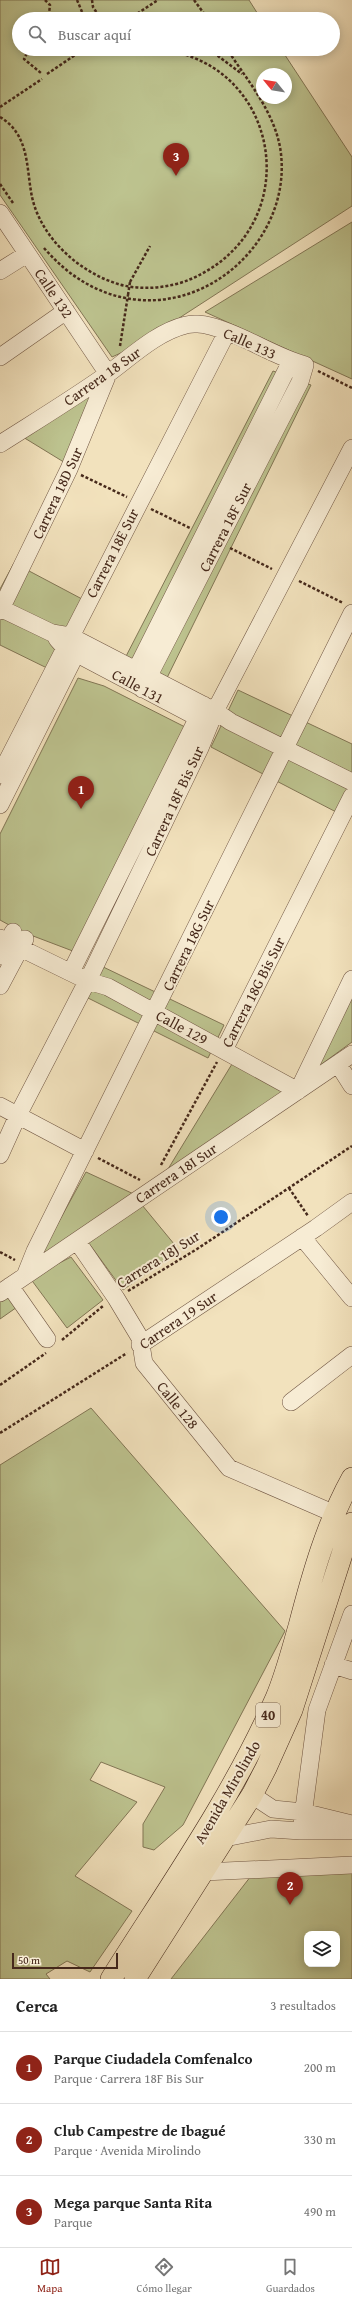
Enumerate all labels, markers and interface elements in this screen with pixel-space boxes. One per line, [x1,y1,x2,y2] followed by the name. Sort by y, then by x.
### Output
[12,12,340,56] search box
[26,23,48,45] icon: search
[58,24,131,45] text: Buscar aquí
[256,68,292,104] north arrow
[163,143,189,176] pin: 3
[30,264,78,322] street label: Calle 132
[220,322,280,364] street label: Calle 133
[59,342,145,410] street label: Carrera 18 Sur
[26,444,88,542] street label: Carrera 18D Sur
[194,479,256,575] street label: Carrera 18F Sur
[80,505,144,601] street label: Carrera 18E Sur
[108,664,168,708] street label: Calle 131
[139,742,209,860] street label: Carrera 18F Bis Sur
[68,776,94,809] pin: 1
[157,896,219,994] street label: Carrera 18G Sur
[216,933,290,1051] street label: Carrera 18G Bis Sur
[152,1005,212,1049] street label: Calle 129
[131,1138,221,1208] street label: Carrera 18I Sur
[211,1207,231,1227] your location
[112,1225,204,1293] street label: Carrera 18J Sur
[135,1286,221,1354] street label: Carrera 19 Sur
[152,1377,204,1433] street label: Calle 128
[256,1703,280,1727] road number: 40
[189,1736,265,1848] street label: Avenida Mirolindo
[277,1872,303,1905] pin: 2
[304,1931,340,1967] map controls
[304,1931,340,1967] button: layers
[12,1951,118,1970] scale bar
[18,1952,40,1968] text: 50 m
[16,1993,58,2018] text: Cerca
[270,1996,336,2015] text: 3 resultados
[54,2048,252,2069] text: Parque Ciudadela Comfenalco
[26,2058,32,2077] text: 1
[304,2058,336,2077] text: 200 m
[54,2069,204,2088] text: Parque · Carrera 18F Bis Sur
[54,2120,226,2141] text: Club Campestre de Ibagué
[26,2130,32,2149] text: 2
[304,2130,336,2149] text: 330 m
[54,2141,201,2160] text: Parque · Avenida Mirolindo
[54,2192,212,2213] text: Mega parque Santa Rita
[26,2202,32,2221] text: 3
[304,2202,336,2221] text: 490 m
[54,2213,92,2232] text: Parque
[37,2256,62,2296] tab: Mapa
[137,2256,192,2296] tab: Cómo llegar
[266,2256,315,2296] tab: Guardados

